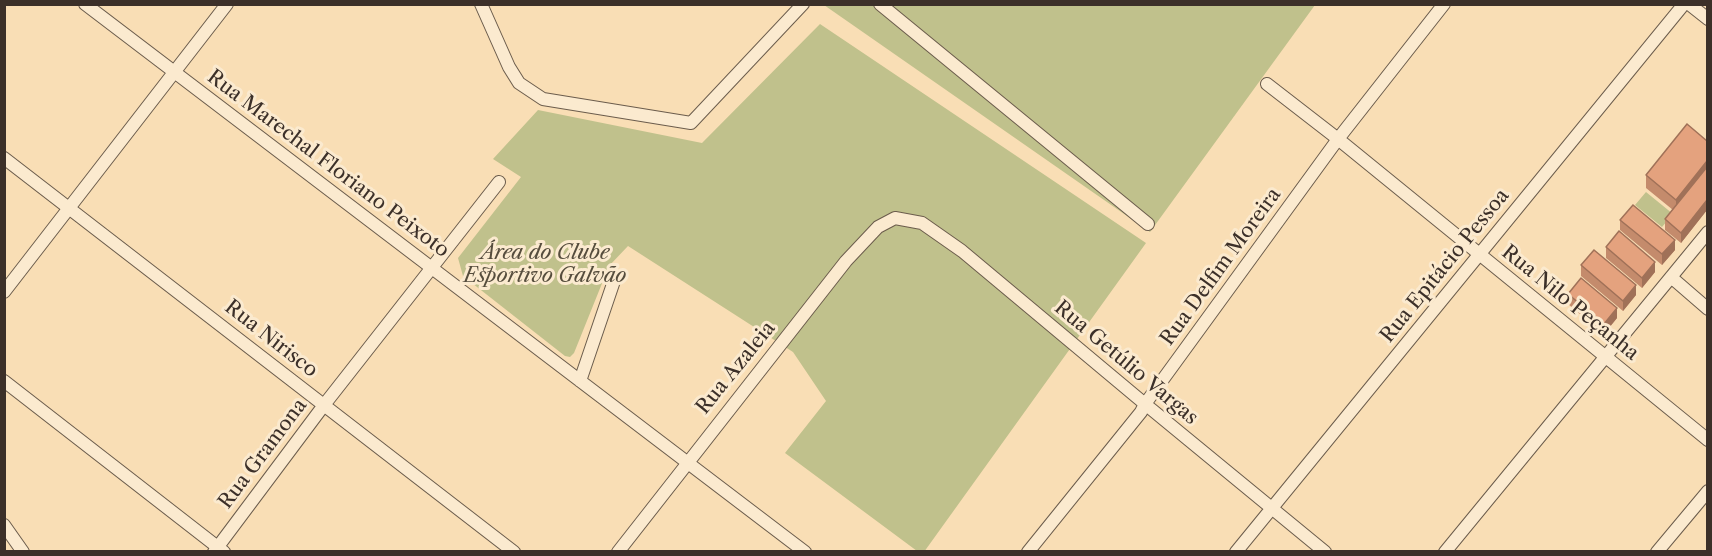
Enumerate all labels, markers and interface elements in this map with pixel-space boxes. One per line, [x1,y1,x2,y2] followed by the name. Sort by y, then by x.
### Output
[202,65,454,263] street label: Rua Marechal Floriano Peixoto
[1156,183,1286,351] street label: Rua Delfim Moreira
[1376,184,1514,348] street label: Rua Epitácio Pessoa
[1497,240,1643,366] street label: Rua Nilo Peçanha
[464,241,626,288] park label: Área do Clube Esportivo Galvão
[220,295,322,383] street label: Rua Nirisco
[1049,296,1203,430] street label: Rua Getúlio Vargas
[691,317,781,419] street label: Rua Azaleia
[214,394,312,514] street label: Rua Gramona

